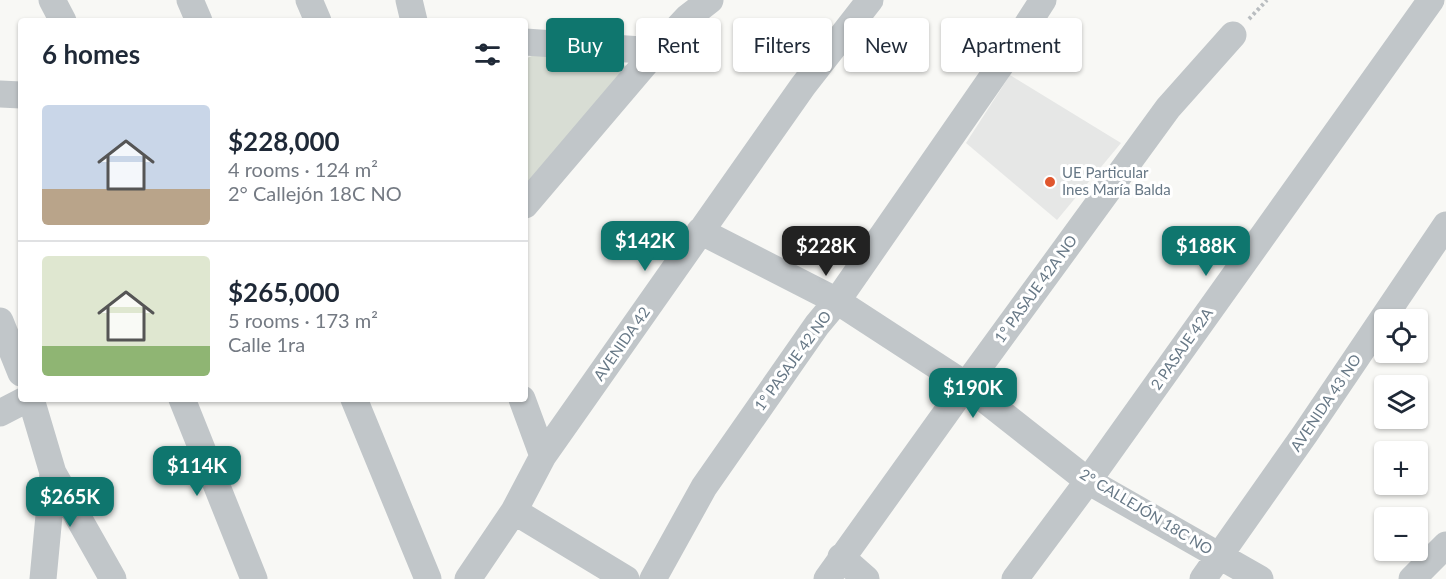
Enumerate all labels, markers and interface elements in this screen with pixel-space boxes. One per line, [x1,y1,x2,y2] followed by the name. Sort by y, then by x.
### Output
[546,18,624,72] chip: Buy
[636,18,721,72] chip: Rent
[733,18,832,72] chip: Filters
[844,18,929,72] chip: New
[941,18,1082,72] chip: Apartment
[42,38,140,70] text: 6 homes
[471,38,504,71] icon: filters
[228,125,340,157] text: $228,000
[90,129,162,201] icon: home
[228,157,378,181] text: 4 rooms · 124 m²
[1062,163,1171,198] place label: UE Particular Ines María Balda
[1043,175,1057,189] marker: UE Particular Ines María Balda
[228,181,402,205] text: 2° Callejón 18C NO
[603,221,687,272] pin: $142K
[784,226,868,277] pin: $228K
[1164,226,1248,277] pin: $188K
[615,228,675,252] text: $142K
[990,231,1080,346] street label: 1° PASAJE 42A NO
[796,233,856,257] text: $228K
[1176,233,1236,257] text: $188K
[228,276,340,308] text: $265,000
[90,280,162,352] icon: home
[589,303,653,384] street label: AVENIDA 42
[1146,303,1216,393] street label: 2 PASAJE 42A
[750,307,834,414] street label: 1° PASAJE 42 NO
[228,308,378,332] text: 5 rooms · 173 m²
[1374,309,1428,561] map controls
[1374,309,1428,363] button: locate
[228,332,305,356] text: Calle 1ra
[1286,351,1364,454] street label: AVENIDA 43 NO
[931,368,1015,419] pin: $190K
[943,375,1003,399] text: $190K
[1374,375,1428,429] button: layers
[1374,441,1428,495] button: +
[155,446,239,497] pin: $114K
[167,453,227,477] text: $114K
[1077,464,1216,558] street label: 2° CALLEJÓN 18C NO
[28,477,112,528] pin: $265K
[40,484,100,508] text: $265K
[1374,507,1428,561] button: −

